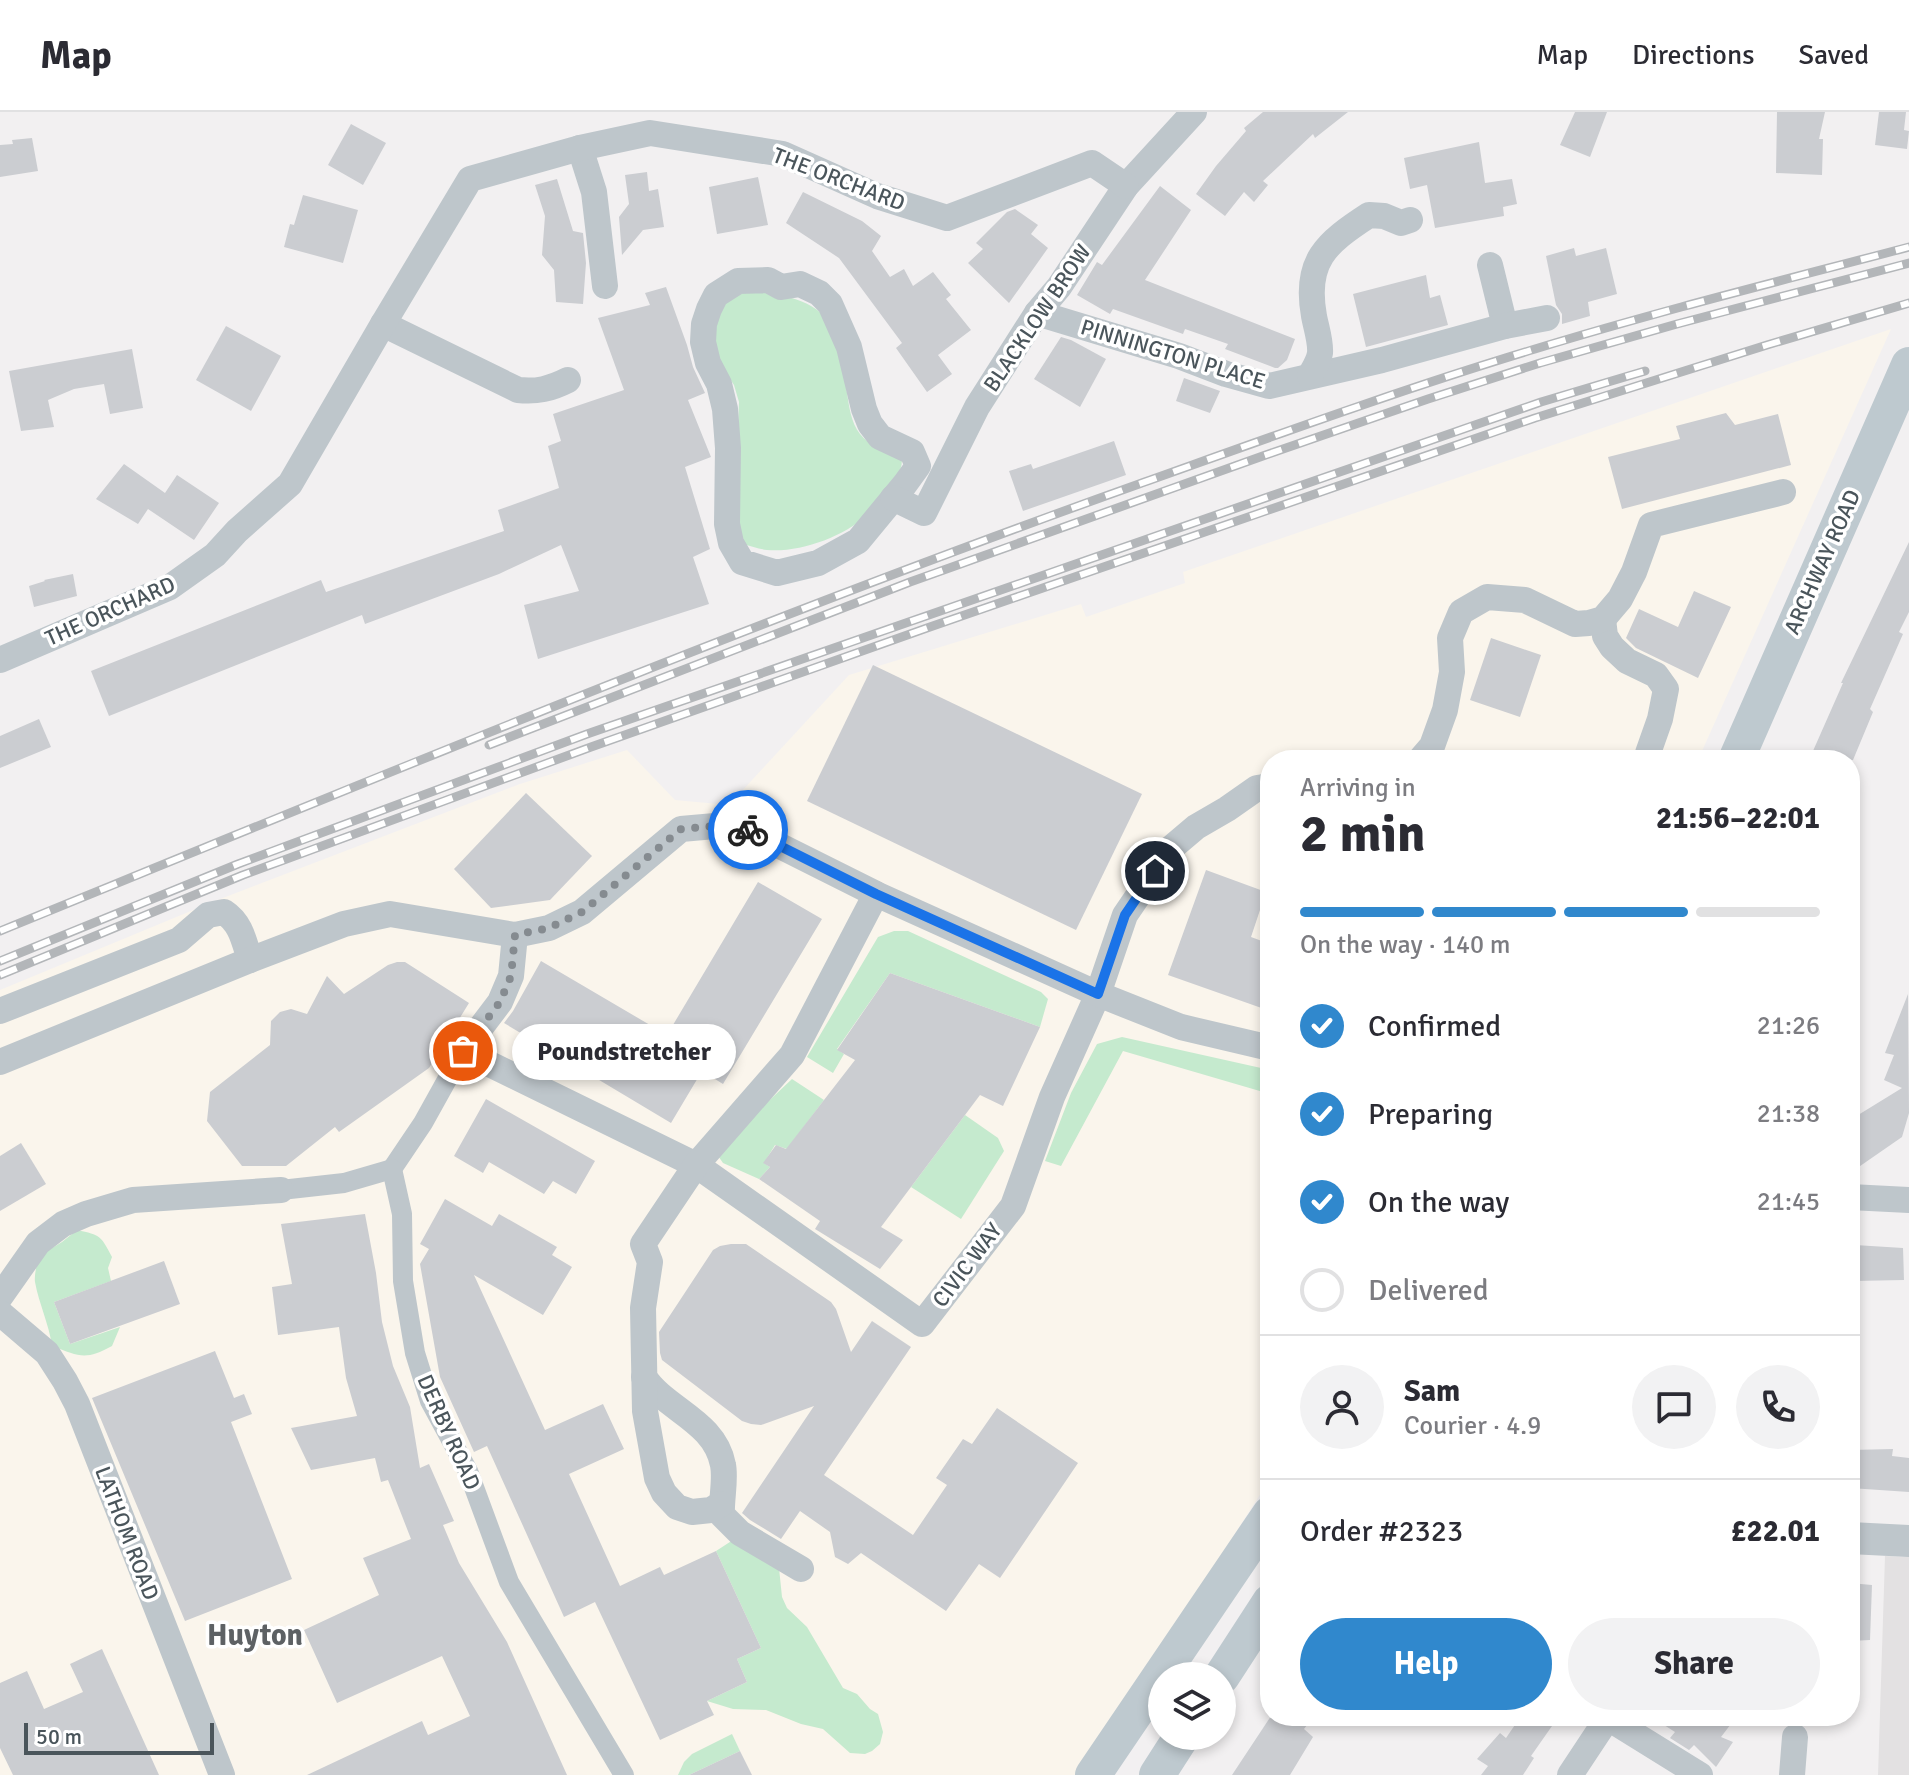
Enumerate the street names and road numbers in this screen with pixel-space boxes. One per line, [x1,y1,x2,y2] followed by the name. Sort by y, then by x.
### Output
[769,141,909,217] street label: THE ORCHARD
[978,239,1097,397] street label: BLACKLOW BROW
[1077,313,1269,395] street label: PINNINGTON PLACE
[1778,485,1866,639] street label: ARCHWAY ROAD
[41,570,179,652] street label: THE ORCHARD
[927,1218,1007,1312] street label: CIVIC WAY
[412,1370,486,1494] street label: DERBY ROAD
[89,1462,165,1604] street label: LATHOM ROAD

